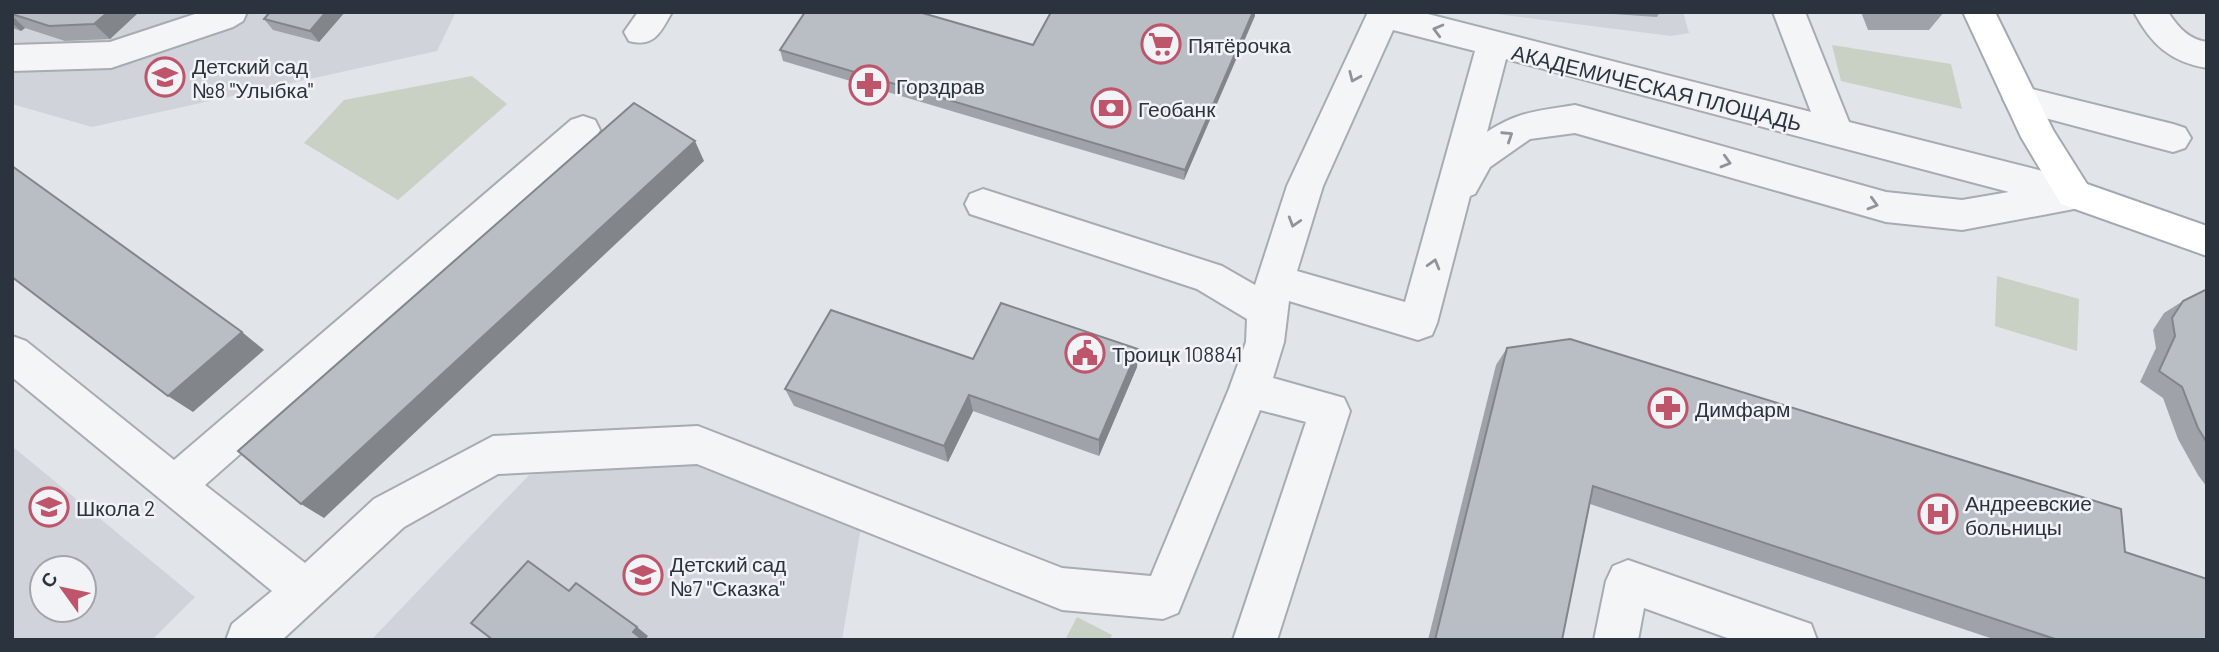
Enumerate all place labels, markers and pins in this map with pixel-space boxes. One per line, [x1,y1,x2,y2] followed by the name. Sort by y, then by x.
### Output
[1140,23,1182,65] supermarket icon: Пятёрочка
[1188,32,1291,57] place label: Пятёрочка
[192,53,313,102] place label: Детский сад №8 "Улыбка"
[144,56,186,98] school or university icon: Детский сад №8 "Улыбка"
[848,64,890,106] pharmacy icon: Горздрав
[896,73,985,98] place label: Горздрав
[1090,87,1132,129] bank icon: Геобанк
[1138,96,1216,121] place label: Геобанк
[1064,332,1106,374] public building icon: Троицк 108841
[1112,341,1242,366] place label: Троицк 108841
[1647,387,1689,429] pharmacy icon: Димфарм
[1695,396,1790,421] place label: Димфарм
[28,486,70,528] school or university icon: Школа 2
[1965,490,2092,539] place label: Андреевские больницы
[1917,493,1959,535] hospital icon: Андреевские больницы
[76,495,155,520] place label: Школа 2
[670,551,786,600] place label: Детский сад №7 "Сказка"
[622,554,664,596] school or university icon: Детский сад №7 "Сказка"

